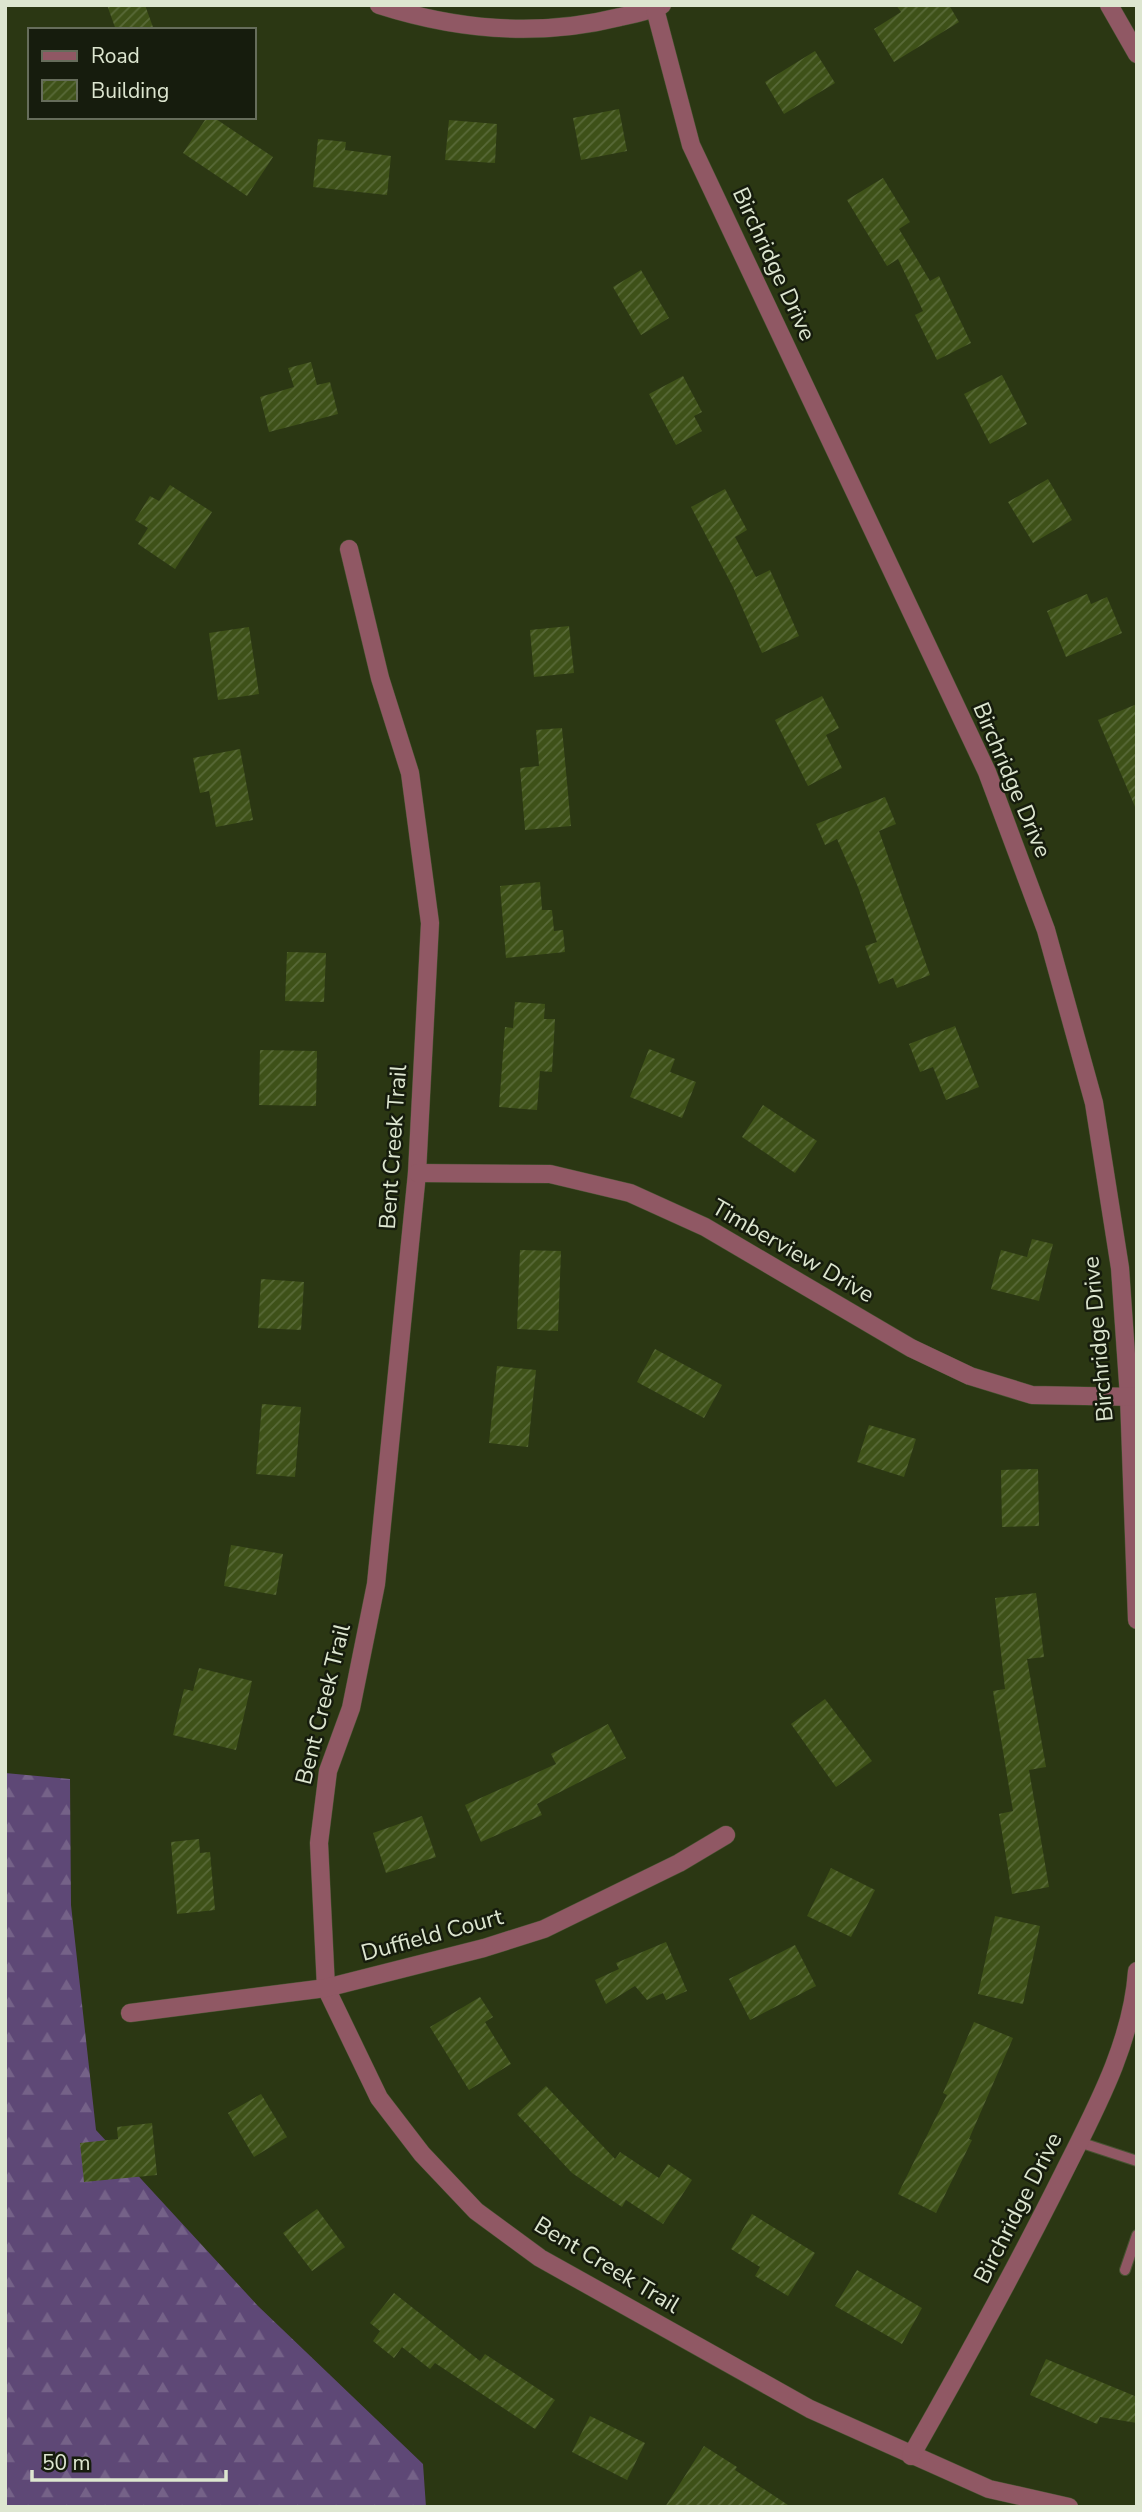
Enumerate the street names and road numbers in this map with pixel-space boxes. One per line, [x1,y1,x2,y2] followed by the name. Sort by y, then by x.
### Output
[725,182,823,346] street label: Birchridge Drive
[965,698,1059,862] street label: Birchridge Drive
[372,1064,414,1230] street label: Bent Creek Trail
[706,1192,880,1310] street label: Timberview Drive
[1075,1255,1121,1423] street label: Birchridge Drive
[288,1620,358,1788] street label: Bent Creek Trail
[358,1901,507,1969] street label: Duffield Court
[967,2127,1069,2289] street label: Birchridge Drive
[528,2209,686,2321] street label: Bent Creek Trail

